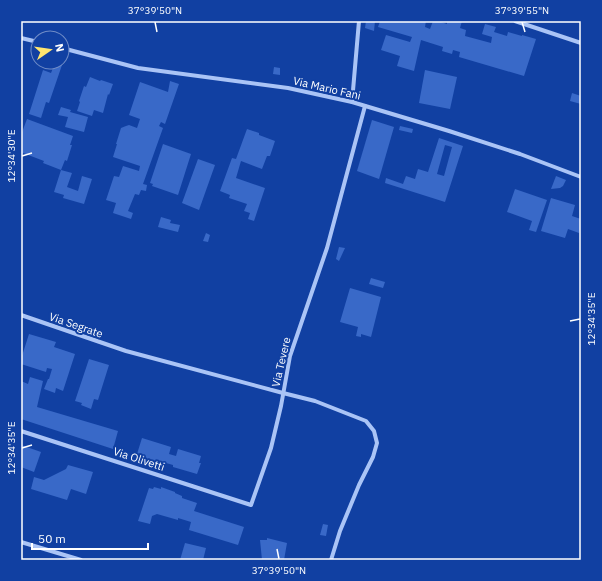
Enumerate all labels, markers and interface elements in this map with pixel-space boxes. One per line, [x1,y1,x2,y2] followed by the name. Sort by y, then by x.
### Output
[128,4,182,17] text: 37°39'50"N
[495,4,549,17] text: 37°39'55"N
[30,30,70,70] north arrow
[52,42,67,53] text: N
[292,73,362,103] street label: Via Mario Fani
[5,129,18,183] text: 12°34'30"E
[585,292,598,346] text: 12°34'35"E
[47,309,105,341] street label: Via Segrate
[268,336,294,388] street label: Via Tevere
[5,421,18,475] text: 12°34'35"E
[112,444,166,474] street label: Via Olivetti
[32,525,148,551] scale bar
[38,531,66,546] text: 50 m
[252,564,306,577] text: 37°39'50"N

